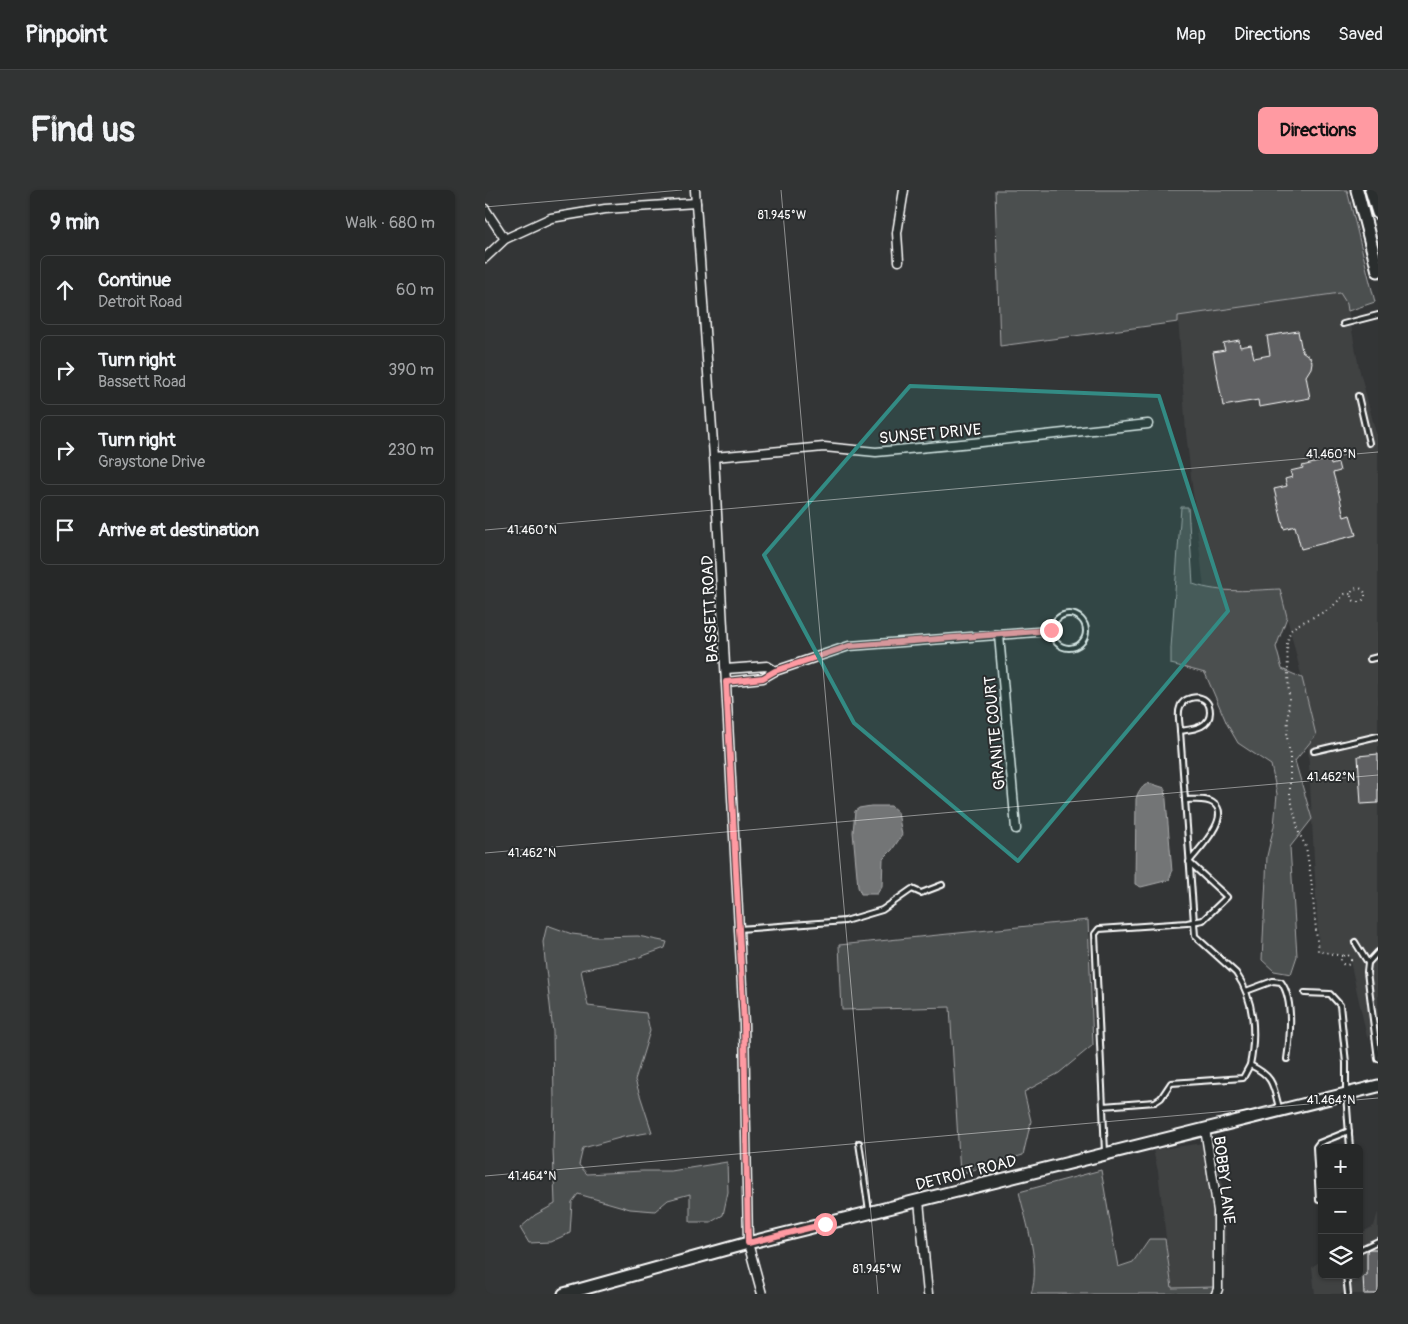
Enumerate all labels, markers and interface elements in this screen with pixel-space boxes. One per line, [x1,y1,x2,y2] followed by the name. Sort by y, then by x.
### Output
[25,20,107,49] text: Pinpoint
[1176,23,1206,46] text: Map
[1234,23,1310,46] text: Directions
[1338,23,1383,46] text: Saved
[1258,107,1378,154] button: Directions
[30,108,135,152] text: Find us
[758,208,806,223] text: 81.945°W
[50,209,99,236] text: 9 min
[345,213,435,233] text: Walk · 680 m
[98,268,171,292] text: Continue
[51,276,79,304] icon: ahead
[396,280,434,300] text: 60 m
[98,292,182,312] text: Detroit Road
[98,348,176,372] text: Turn right
[51,356,79,384] icon: right
[388,360,434,380] text: 390 m
[98,372,186,392] text: Bassett Road
[878,420,982,448] street label: SUNSET DRIVE
[98,428,176,452] text: Turn right
[51,436,79,464] icon: right
[388,440,434,460] text: 230 m
[1306,447,1356,462] text: 41.460°N
[98,452,205,472] text: Graystone Drive
[51,516,79,544] icon: arrive
[98,518,259,542] text: Arrive at destination
[507,523,557,538] text: 41.460°N
[697,555,723,663] street label: BASSETT ROAD
[1040,619,1063,642] route end
[980,675,1010,791] street label: GRANITE COURT
[1307,770,1355,785] text: 41.462°N
[508,846,556,861] text: 41.462°N
[1307,1093,1355,1108] text: 41.464°N
[1209,1135,1239,1225] street label: BOBBY LANE
[1318,1144,1363,1279] map controls
[1318,1144,1363,1189] button: +
[914,1151,1019,1195] street label: DETROIT ROAD
[508,1169,556,1184] text: 41.464°N
[1318,1189,1363,1234] button: −
[814,1213,837,1236] route start
[1318,1234,1363,1279] button: layers
[853,1262,901,1277] text: 81.945°W

